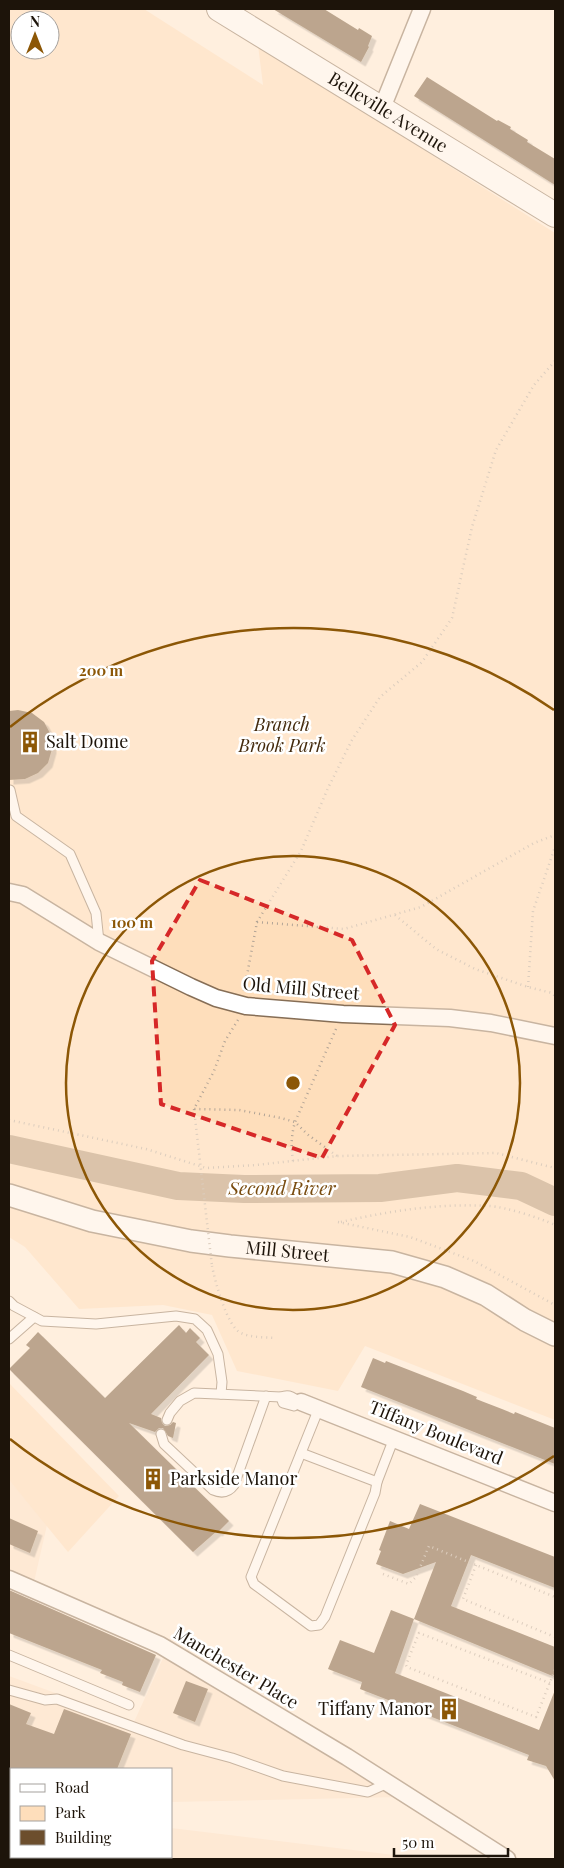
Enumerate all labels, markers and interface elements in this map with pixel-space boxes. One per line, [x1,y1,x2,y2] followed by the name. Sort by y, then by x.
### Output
[10,10,60,60] north arrow
[30,12,40,31] text: N
[324,66,453,157] street label: Belleville Avenue
[79,660,124,680] text: 200 m
[238,712,325,757] park label: Branch Brook Park
[17,729,43,755] building icon: Salt Dome
[46,729,128,753] place label: Salt Dome
[111,912,154,932] text: 100 m
[242,971,361,1005] street label: Old Mill Street
[284,1074,302,1092] centre of rings
[227,1174,336,1200] water label: Second River
[244,1235,331,1267] street label: Mill Street
[366,1394,507,1470] street label: Tiffany Boulevard
[140,1466,166,1492] building icon: Parkside Manor
[170,1466,297,1490] place label: Parkside Manor
[170,1620,303,1714] street label: Manchester Place
[318,1696,432,1720] place label: Tiffany Manor
[436,1696,462,1722] building icon: Tiffany Manor
[10,1768,172,1858] legend
[55,1777,89,1797] text: Road
[55,1802,87,1822] text: Park
[394,1826,508,1858] scale bar
[55,1827,112,1847] text: Building
[402,1832,435,1852] text: 50 m

